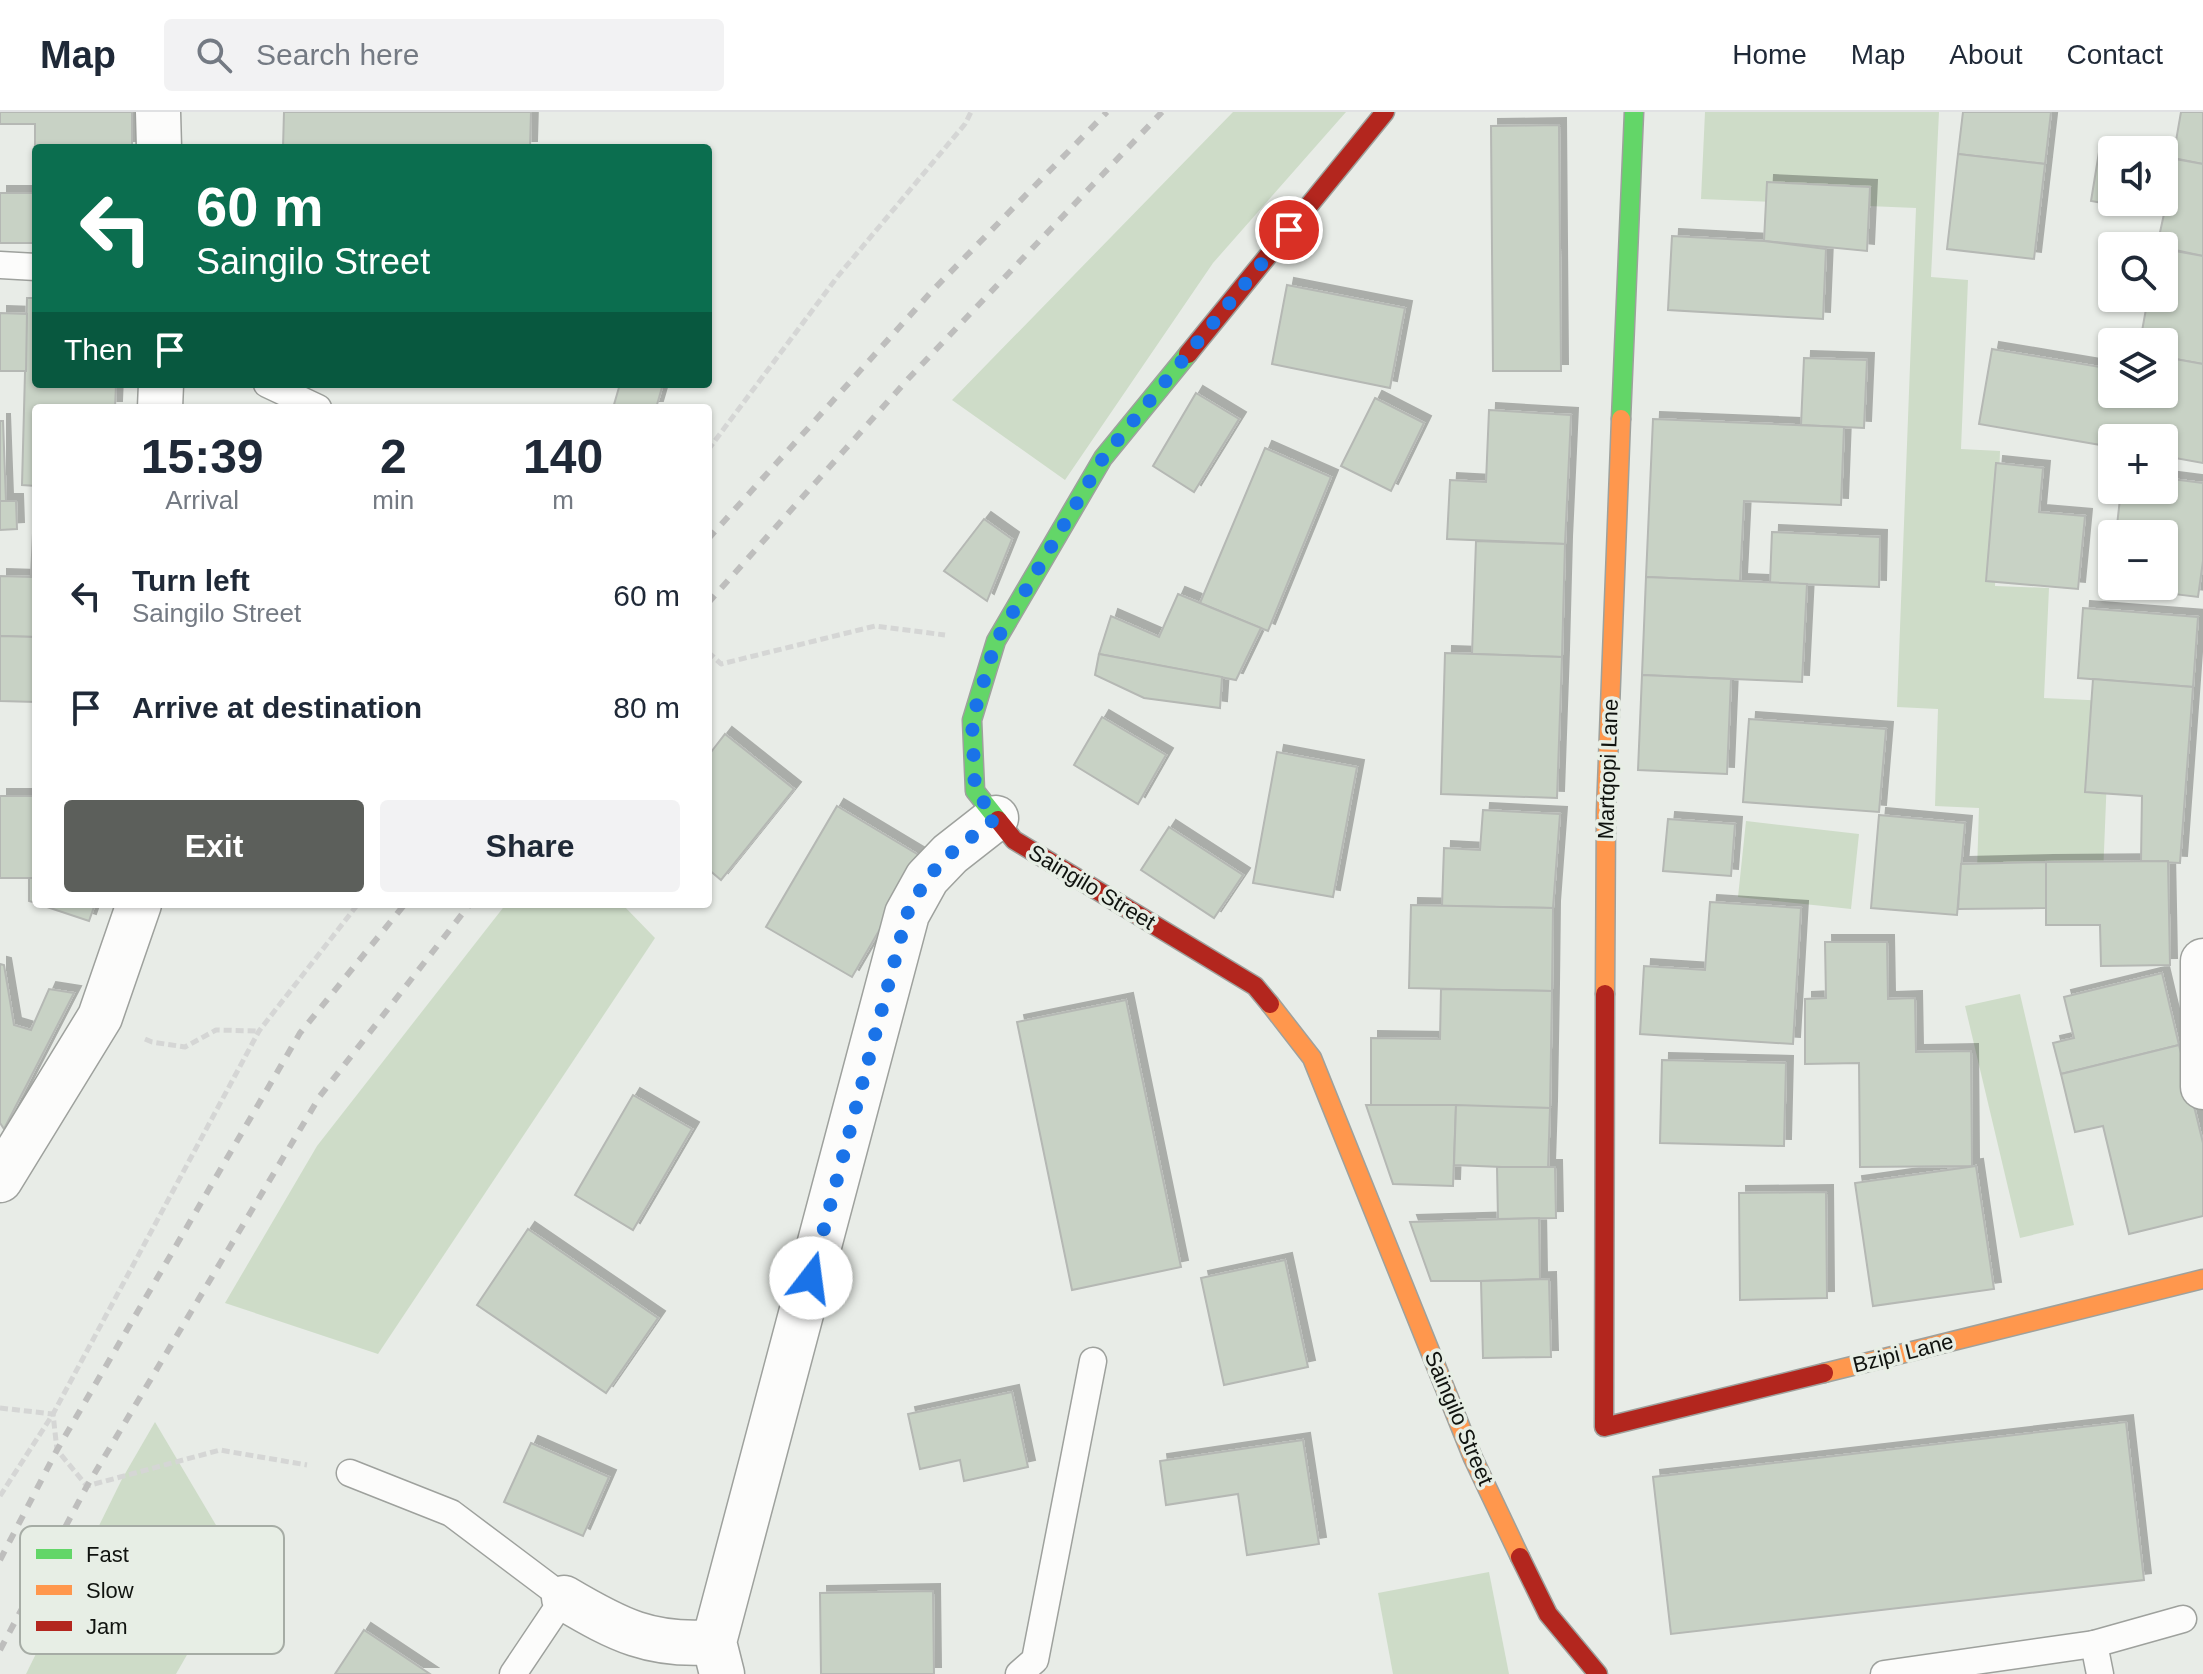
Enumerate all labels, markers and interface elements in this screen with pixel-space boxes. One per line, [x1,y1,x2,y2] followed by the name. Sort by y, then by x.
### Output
[164,19,724,91] search box
[192,33,236,77] icon: search
[40,34,116,76] text: Map
[256,38,419,71] text: Search here
[1732,39,1807,70] text: Home
[1851,39,1905,70] text: Map
[1949,39,2023,70] text: About
[2067,39,2163,70] text: Contact
[2098,136,2178,600] map controls
[2098,136,2178,216] button: sound
[196,175,324,238] text: 60 m
[64,176,168,280] icon: left
[1255,196,1323,264] pin
[1267,208,1311,252] icon: arrive
[2098,232,2178,312] button: search
[196,241,430,282] text: Saingilo Street
[148,328,192,372] icon: arrive
[2098,328,2178,408] button: layers
[64,333,132,366] text: Then
[2098,424,2178,504] button: +
[141,430,264,483] text: 15:39
[380,430,407,483] text: 2
[523,430,603,483] text: 140
[165,485,239,515] text: Arrival
[372,485,414,515] text: min
[552,485,574,515] text: m
[2098,520,2178,600] button: −
[132,564,250,597] text: Turn left
[64,574,108,618] icon: left
[613,579,680,612] text: 60 m
[132,598,301,628] text: Saingilo Street
[64,686,108,730] icon: arrive
[132,691,422,724] text: Arrive at destination
[613,691,680,724] text: 80 m
[1593,698,1623,840] street label: Martqopi Lane
[64,800,364,892] button: Exit
[380,800,680,892] button: Share
[1024,839,1160,935] street label: Saingilo Street
[769,1236,853,1320] position arrow
[1850,1328,1956,1378] street label: Bzipi Lane
[1420,1347,1498,1489] street label: Saingilo Street
[20,1526,284,1654] legend
[86,1542,129,1567] text: Fast
[86,1578,134,1603] text: Slow
[86,1614,128,1639] text: Jam

